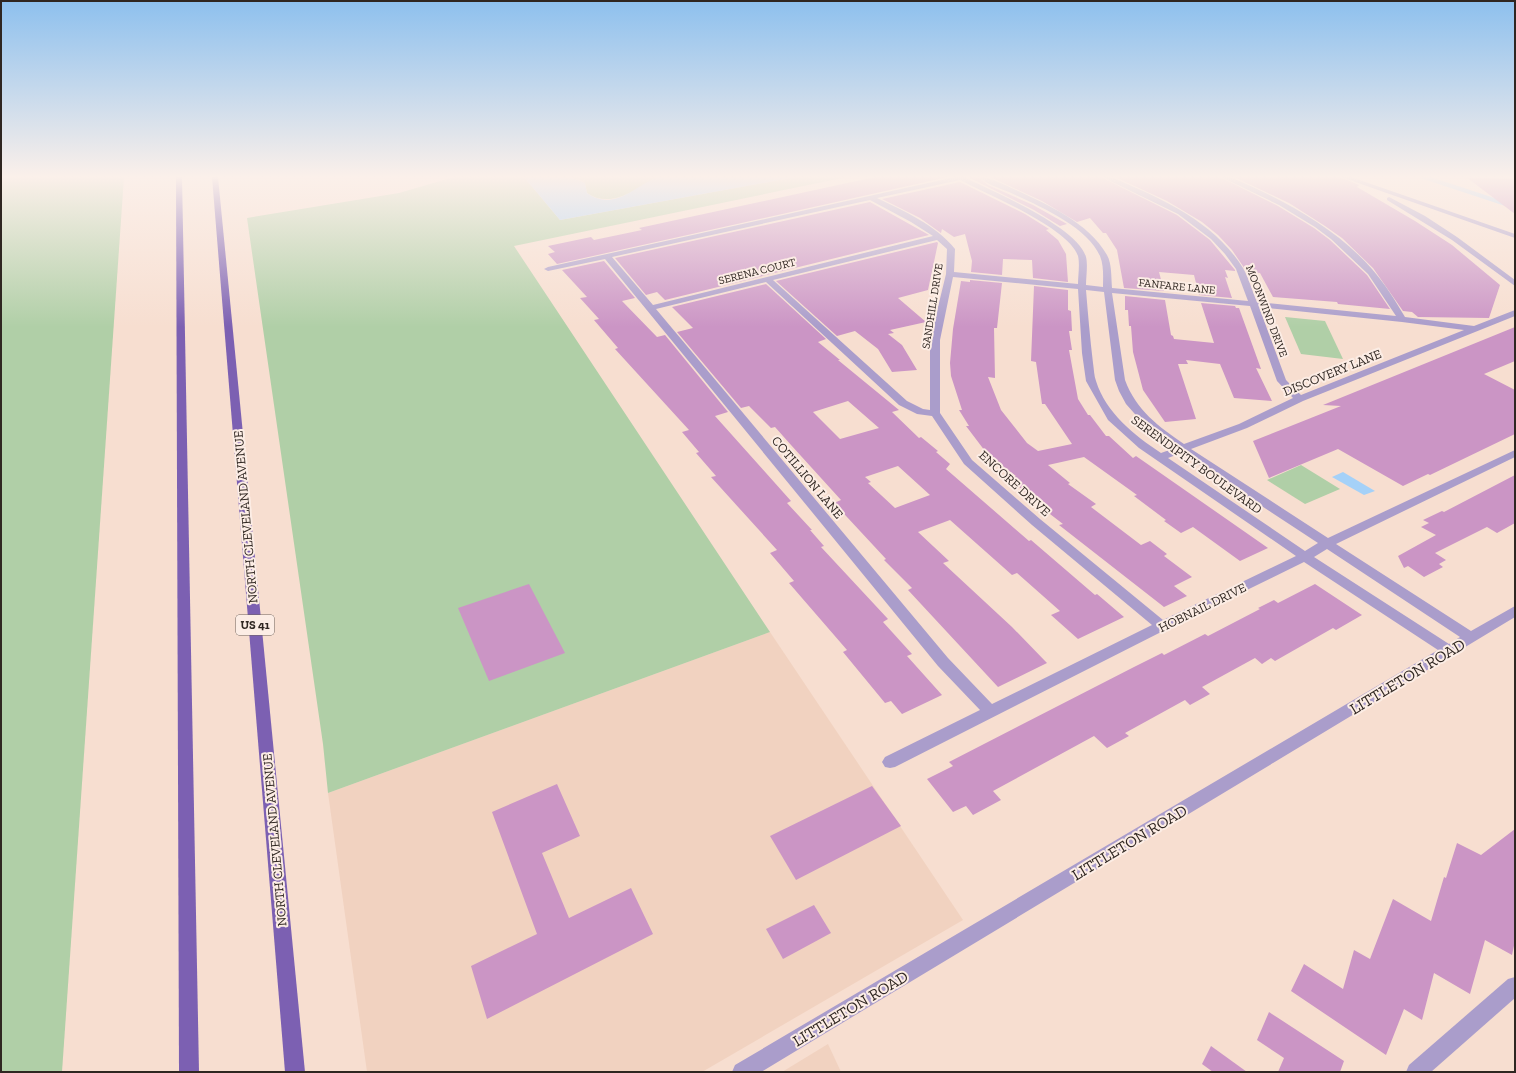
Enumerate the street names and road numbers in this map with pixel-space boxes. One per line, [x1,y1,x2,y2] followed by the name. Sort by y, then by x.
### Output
[717,256,797,287] street label: SERENA COURT
[919,263,946,350] street label: SANDHILL DRIVE
[1243,263,1290,359] street label: MOONWIND DRIVE
[1138,276,1216,297] street label: FANFARE LANE
[1281,346,1384,399] street label: DISCOVERY LANE
[1129,412,1265,517] street label: SERENDIPITY BOULEVARD
[230,429,261,604] street label: NORTH CLEVELAND AVENUE
[769,433,847,522] street label: COTILLION LANE
[976,447,1054,520] street label: ENCORE DRIVE
[1156,580,1249,635] street label: HOBNAIL DRIVE
[236,615,274,635] road number: US 41
[1346,635,1468,718] street label: LITTLETON ROAD
[259,752,290,927] street label: NORTH CLEVELAND AVENUE
[1068,801,1190,884] street label: LITTLETON ROAD
[789,967,911,1050] street label: LITTLETON ROAD

